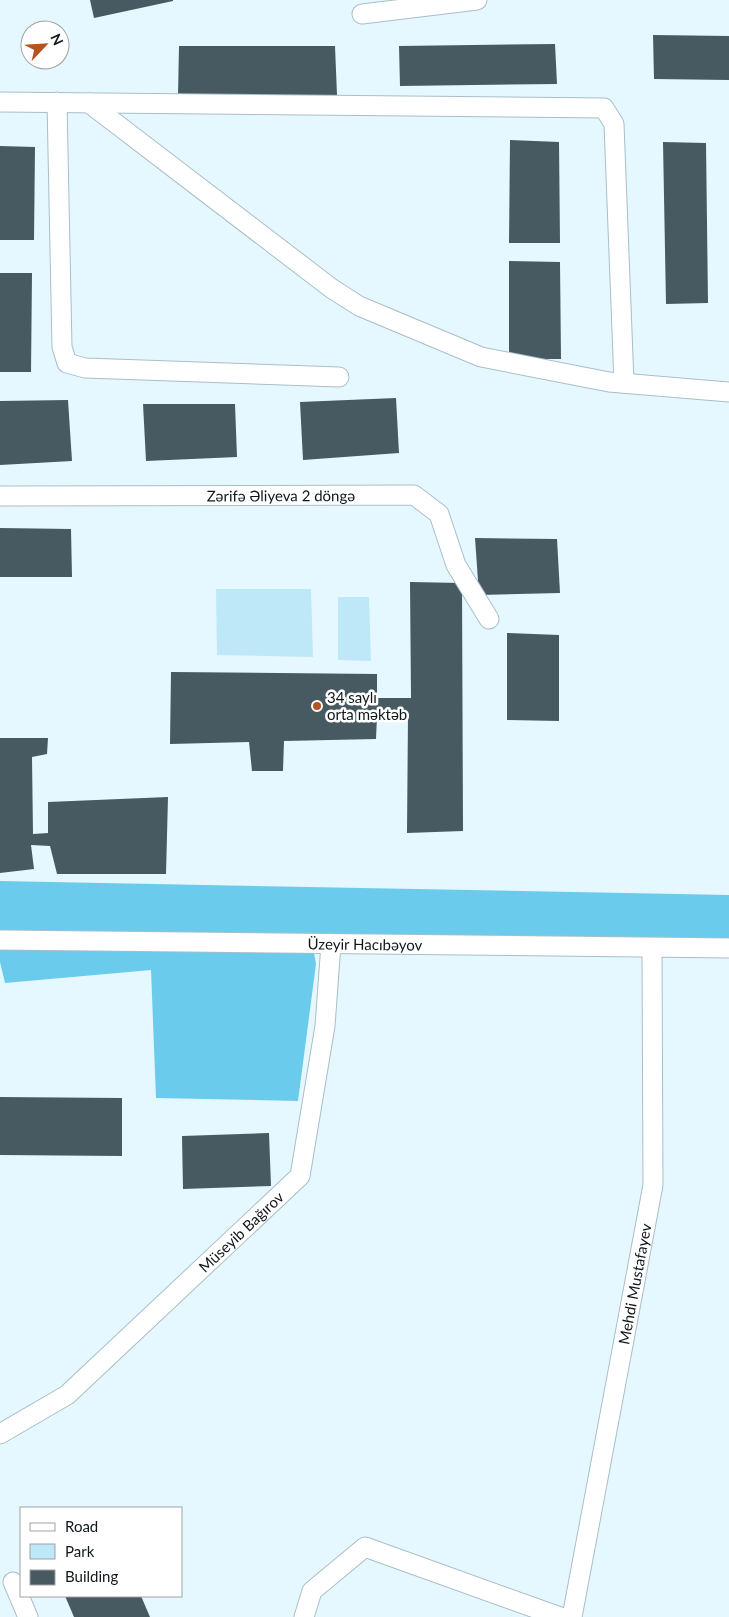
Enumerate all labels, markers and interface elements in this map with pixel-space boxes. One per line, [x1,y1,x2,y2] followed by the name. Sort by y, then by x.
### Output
[20,20,70,70] north arrow
[47,31,67,48] text: N
[207,486,355,505] street label: Zərifə Əliyeva 2 döngə
[327,688,407,723] place label: 34 saylı orta məktəb
[311,700,323,712] marker: 34 saylı orta məktəb
[308,934,423,954] street label: Üzeyir Hacıbəyov
[195,1187,287,1276] street label: Müseyib Bağırov
[614,1222,655,1346] street label: Mehdi Mustafayev
[20,1507,182,1597] legend
[65,1517,98,1535] text: Road
[65,1542,95,1560] text: Park
[65,1567,118,1585] text: Building

